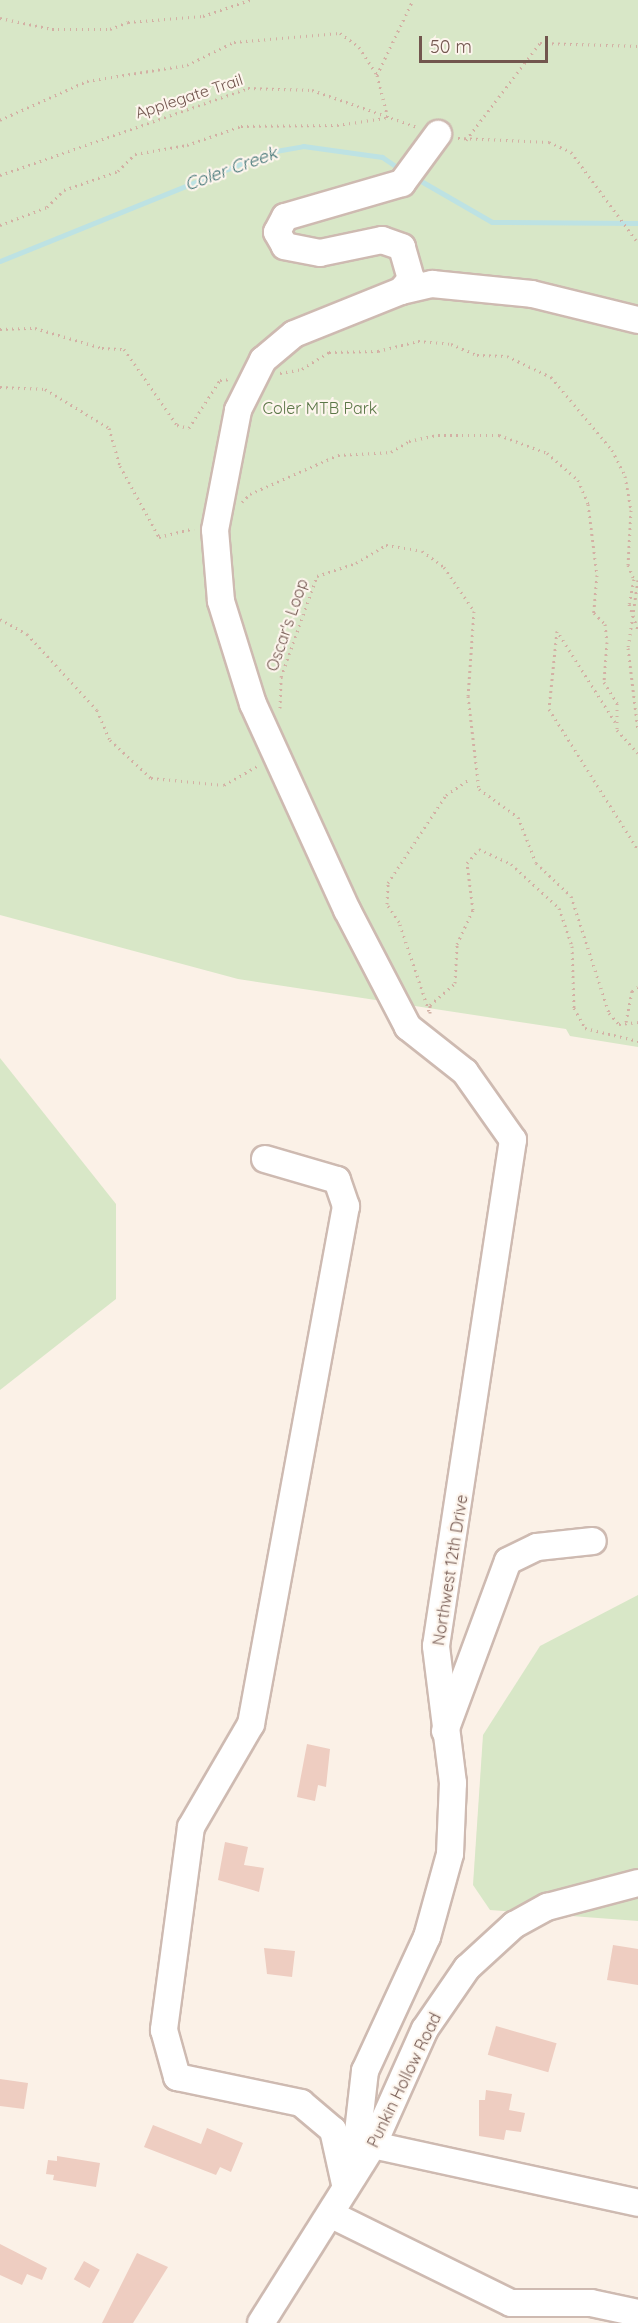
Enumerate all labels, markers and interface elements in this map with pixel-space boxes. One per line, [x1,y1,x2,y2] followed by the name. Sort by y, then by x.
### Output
[422,24,551,62] scale bar
[430,35,472,58] text: 50 m
[133,70,245,122] street label: Applegate Trail
[182,142,280,196] water label: Coler Creek
[263,398,377,418] park label: Coler MTB Park
[262,576,312,674] street label: Oscar's Loop
[429,1493,471,1647] street label: Northwest 12th Drive
[363,2009,445,2151] street label: Punkin Hollow Road

